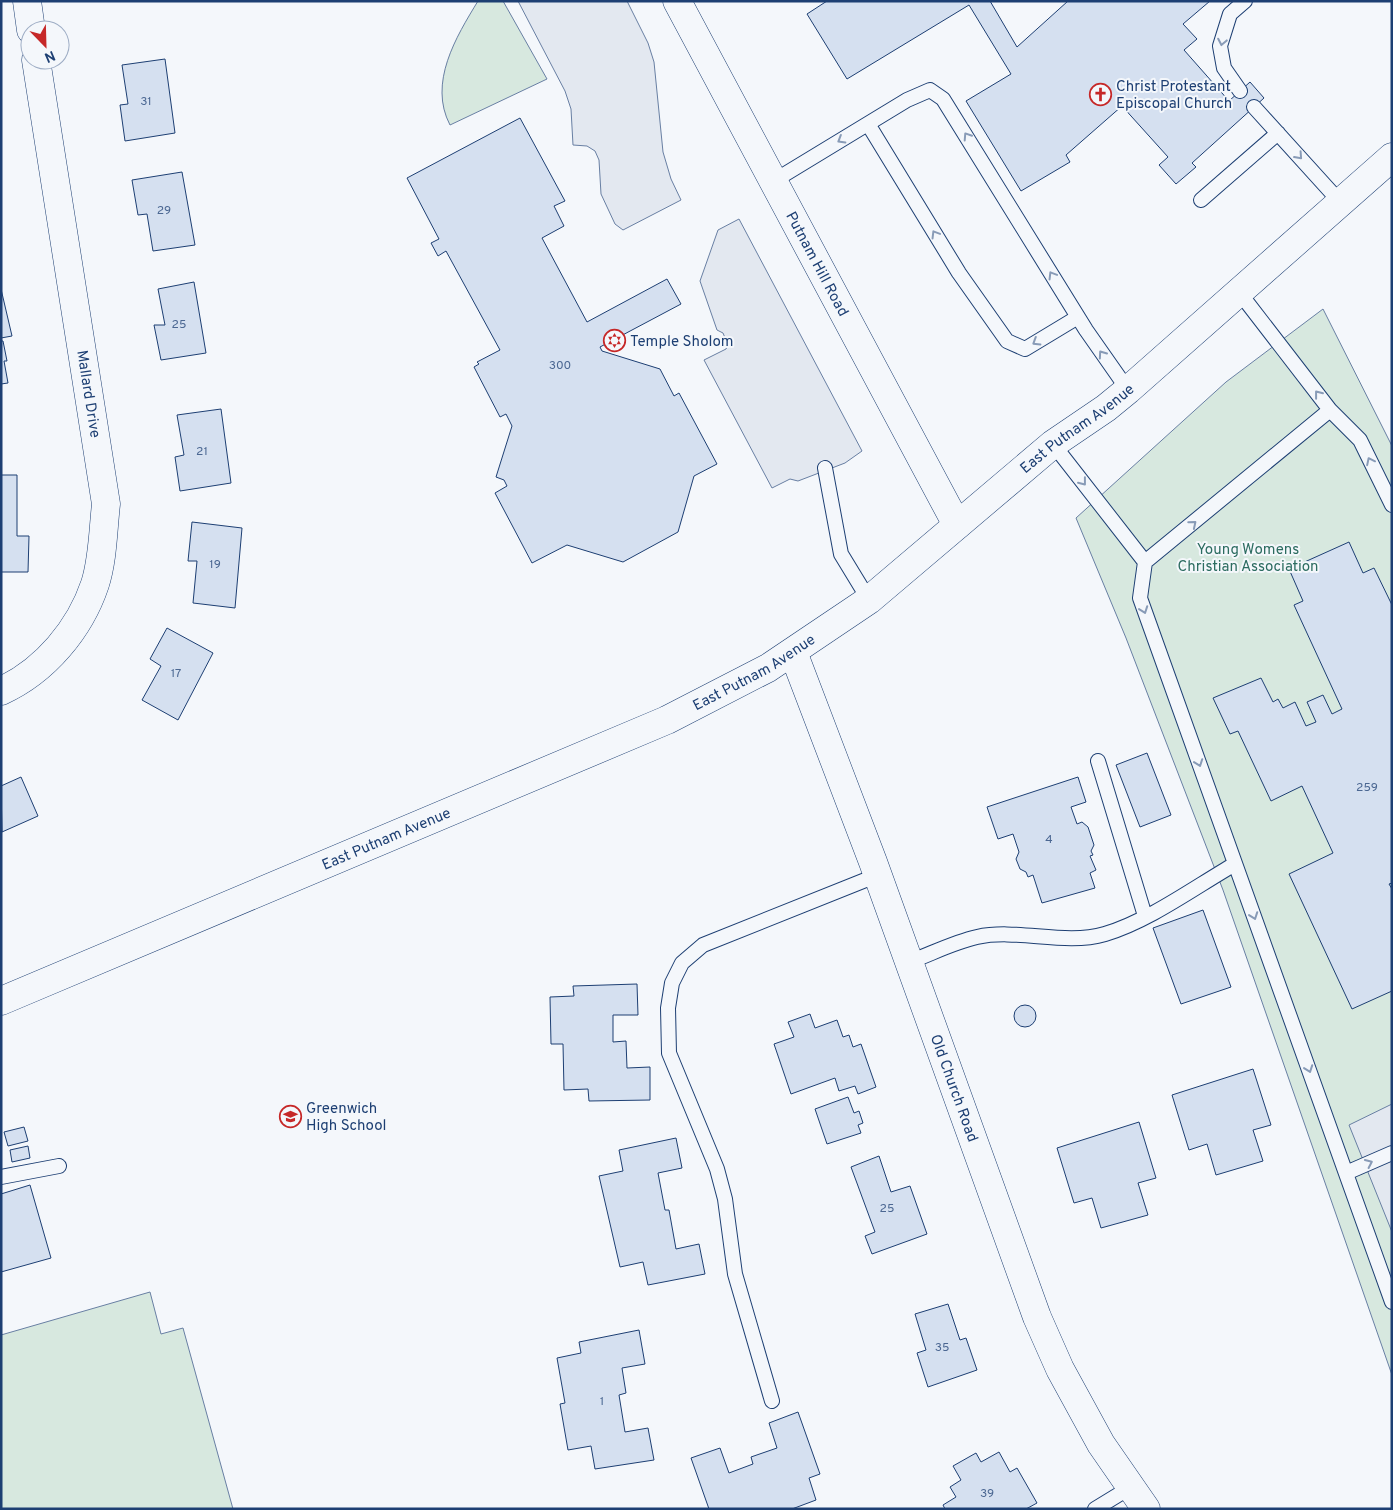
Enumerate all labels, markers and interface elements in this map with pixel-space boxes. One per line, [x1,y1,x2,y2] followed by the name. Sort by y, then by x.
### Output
[20,20,70,70] north arrow
[1218,37,1228,46] one-way arrow
[42,46,57,65] text: N
[1116,78,1232,114] place label: Christ Protestant Episcopal Church
[1088,83,1112,107] church icon: Christ Protestant Episcopal Church
[140,94,152,110] house number: 31
[964,133,974,142] one-way arrow
[838,134,847,143] one-way arrow
[1293,150,1302,159] one-way arrow
[157,203,171,219] house number: 29
[780,209,852,320] street label: Putnam Hill Road
[931,230,941,239] one-way arrow
[1049,271,1059,280] one-way arrow
[172,317,186,333] house number: 25
[602,329,626,353] synagogue icon: Temple Sholom
[630,333,733,352] place label: Temple Sholom
[1033,336,1042,346] one-way arrow
[71,349,104,439] street label: Mallard Drive
[1099,350,1109,359] one-way arrow
[549,358,571,374] house number: 300
[1017,381,1139,479] street label: East Putnam Avenue
[1315,390,1324,400] one-way arrow
[196,444,208,460] house number: 21
[1366,457,1377,466] one-way arrow
[1078,476,1086,485] one-way arrow
[1187,521,1196,529] one-way arrow
[1178,541,1318,577] park label: Young Womens Christian Association
[209,557,221,573] house number: 19
[1138,605,1148,614] one-way arrow
[690,631,819,716] street label: East Putnam Avenue
[171,666,181,682] house number: 17
[1193,758,1203,767] one-way arrow
[1356,780,1378,796] house number: 259
[319,804,454,875] street label: East Putnam Avenue
[1045,832,1053,848] house number: 4
[1248,911,1258,920] one-way arrow
[925,1032,981,1145] street label: Old Church Road
[1303,1064,1313,1073] one-way arrow
[306,1100,387,1136] place label: Greenwich High School
[278,1105,302,1129] school or university icon: Greenwich High School
[1364,1159,1373,1169] one-way arrow
[880,1201,894,1217] house number: 25
[935,1340,949,1356] house number: 35
[600,1394,604,1410] house number: 1
[980,1486,994,1502] house number: 39

